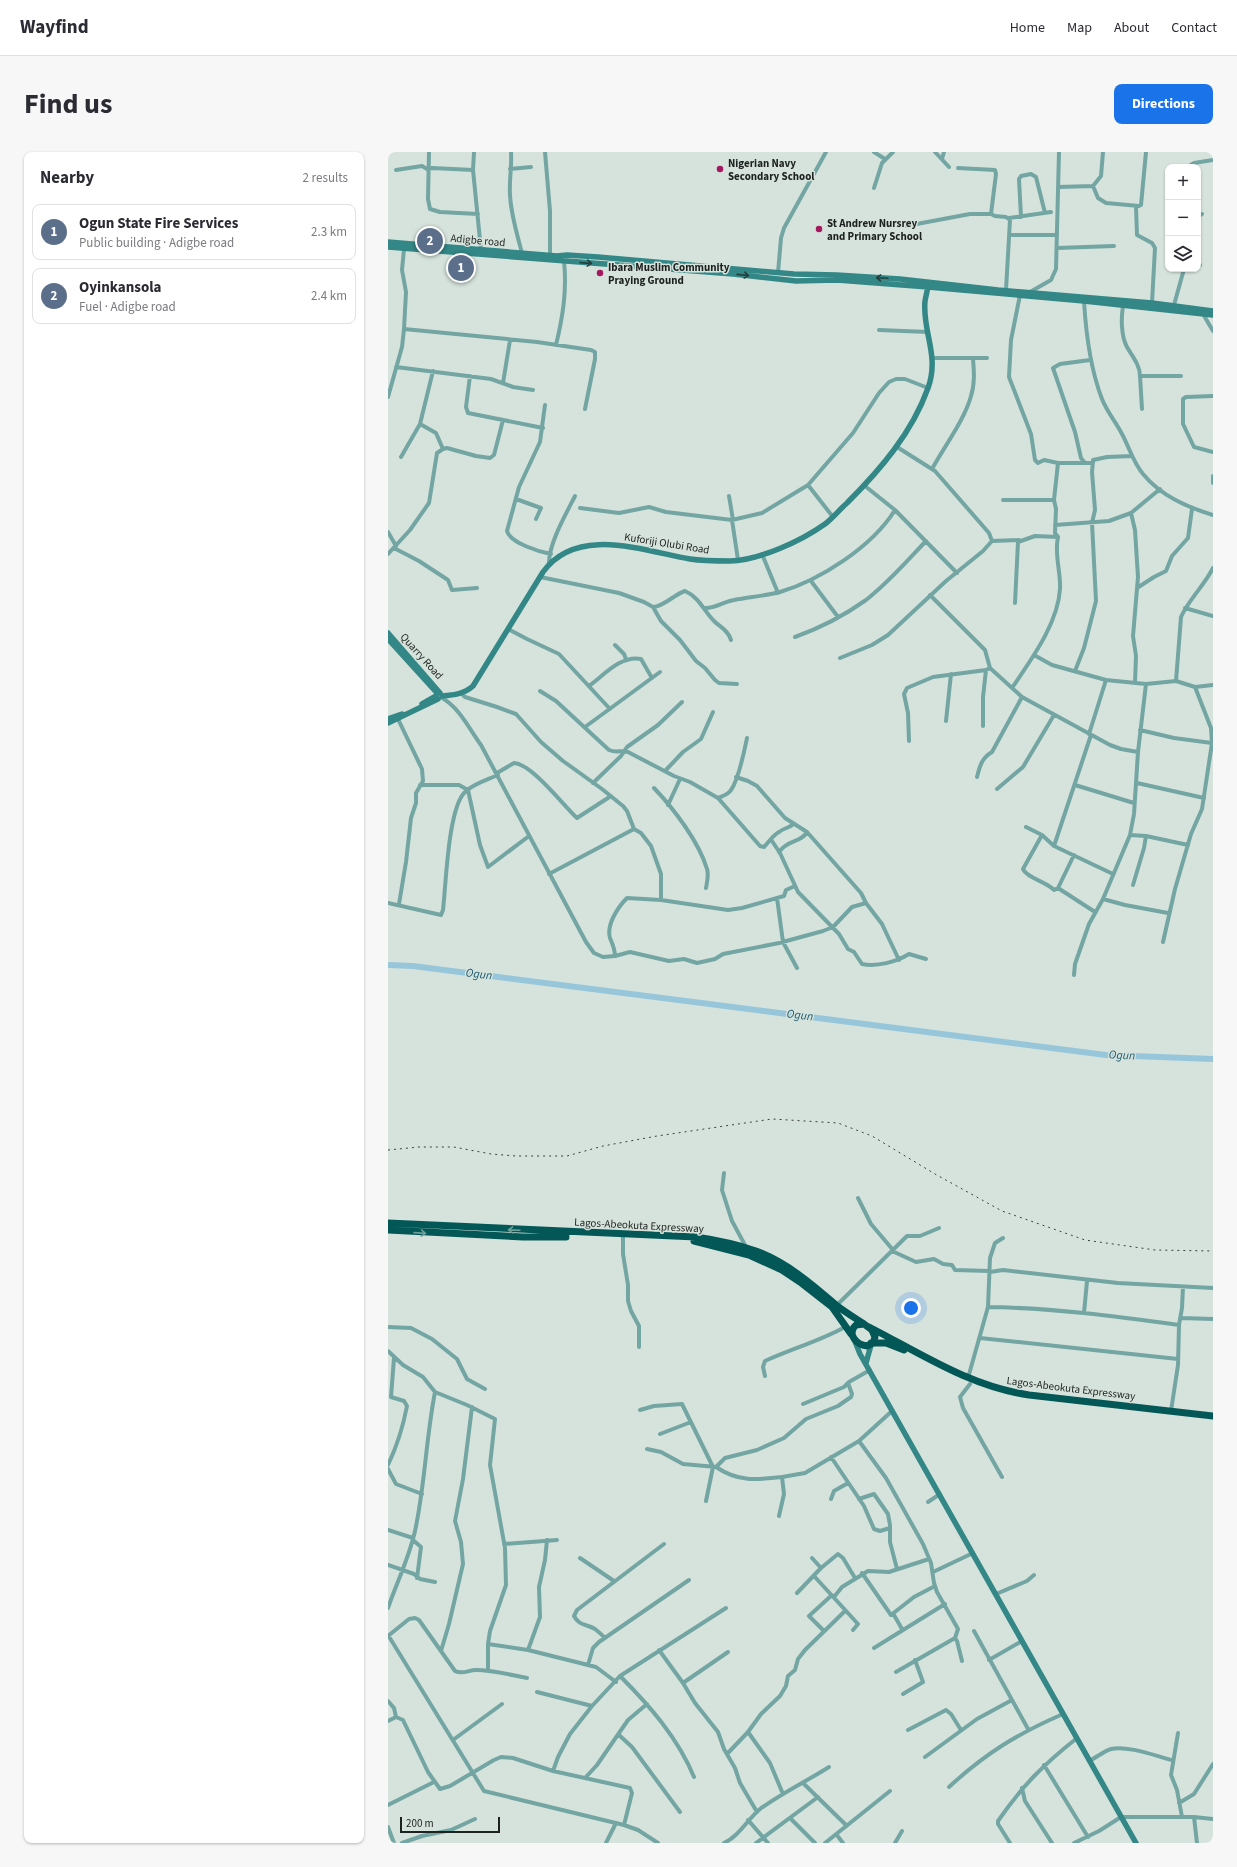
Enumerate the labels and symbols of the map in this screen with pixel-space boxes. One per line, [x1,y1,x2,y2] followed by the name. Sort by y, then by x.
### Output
[728,156,815,184] place label: Nigerian Navy Secondary School
[715,164,725,174] marker: Nigerian Navy Secondary School
[827,216,923,244] place label: St Andrew Nursrey and Primary School
[814,224,824,234] marker: St Andrew Nursrey and Primary School
[417,226,443,256] pin: 2
[450,231,506,250] street label: Adigbe road
[448,253,474,283] pin: 1
[579,259,592,266] one-way arrow
[608,260,730,288] place label: Ibara Muslim Community Praying Ground
[595,268,605,278] marker: Ibara Muslim Community Praying Ground
[736,272,749,279] one-way arrow
[876,274,889,281] one-way arrow
[623,529,711,558] street label: Kuforiji Olubi Road
[397,630,447,683] street label: Quarry Road
[465,964,493,985] water label: Ogun
[786,1005,814,1026] water label: Ogun
[1108,1046,1136,1065] water label: Ogun
[574,1215,704,1236] street label: Lagos-Abeokuta Expressway
[508,1226,521,1234] one-way arrow
[413,1229,426,1236] one-way arrow
[901,1298,921,1318] your location
[1006,1373,1136,1404] street label: Lagos-Abeokuta Expressway
[400,1815,500,1834] scale bar

